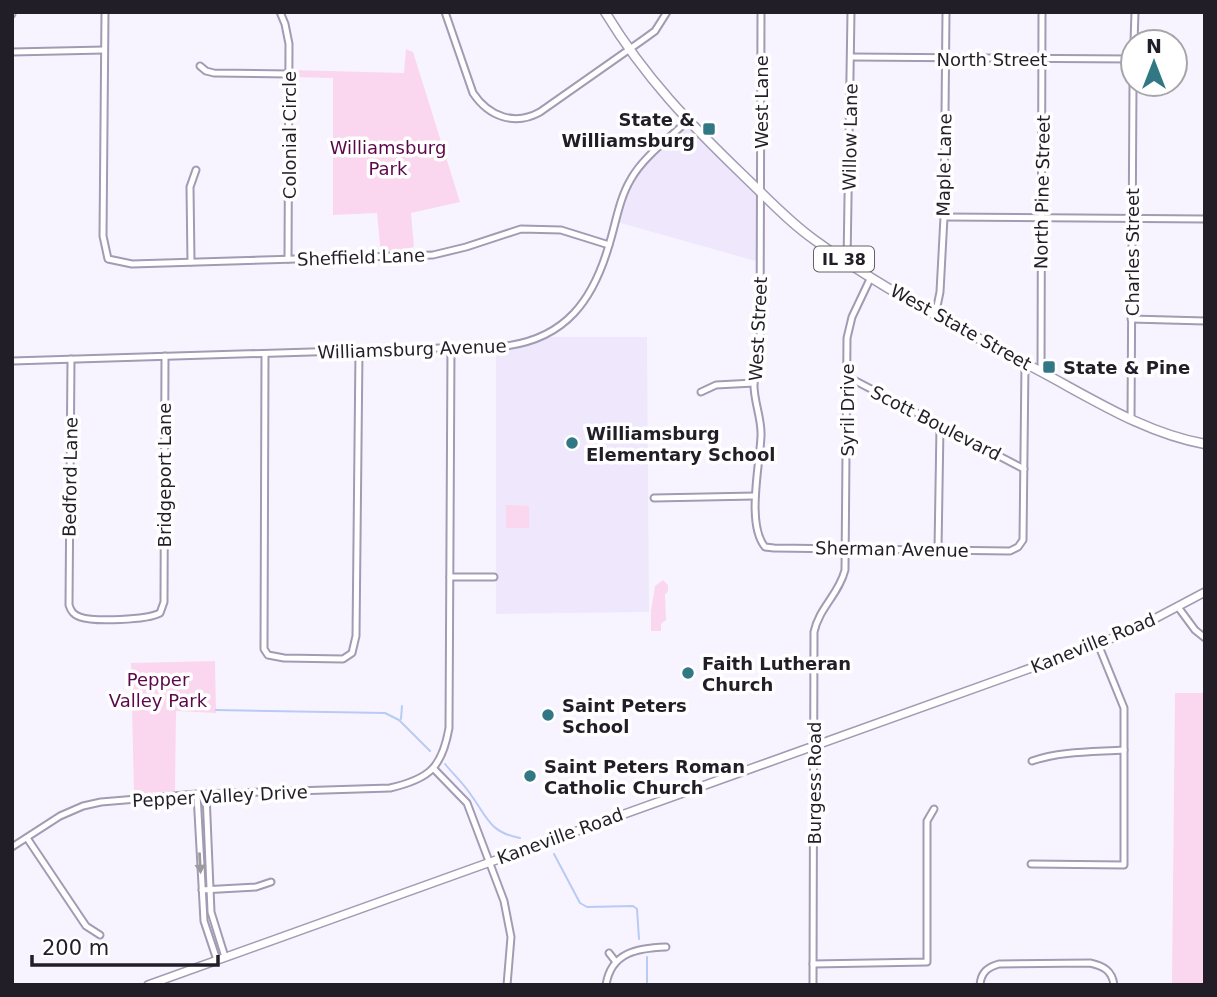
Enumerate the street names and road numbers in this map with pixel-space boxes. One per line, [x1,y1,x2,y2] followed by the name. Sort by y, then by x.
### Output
[937,49,1047,70] street label: North Street
[751,55,772,149] street label: West Lane
[279,71,300,199] street label: Colonial Circle
[839,83,861,191] street label: Willow Lane
[933,113,955,217] street label: Maple Lane
[1030,115,1054,269] street label: North Pine Street
[1122,188,1143,316] street label: Charles Street
[297,244,425,270] street label: Sheffield Lane
[814,246,874,272] road number: IL 38
[745,276,771,382] street label: West Street
[887,280,1035,374] street label: West State Street
[317,335,507,363] street label: Williamsburg Avenue
[837,363,858,457] street label: Syril Drive
[867,381,1005,465] street label: Scott Boulevard
[154,403,175,547] street label: Bridgeport Lane
[58,417,82,537] street label: Bedford Lane
[815,537,969,561] street label: Sherman Avenue
[1028,608,1158,678] street label: Kaneville Road
[804,722,825,845] street label: Burgess Road
[132,781,308,811] street label: Pepper Valley Drive
[494,803,626,869] street label: Kaneville Road

